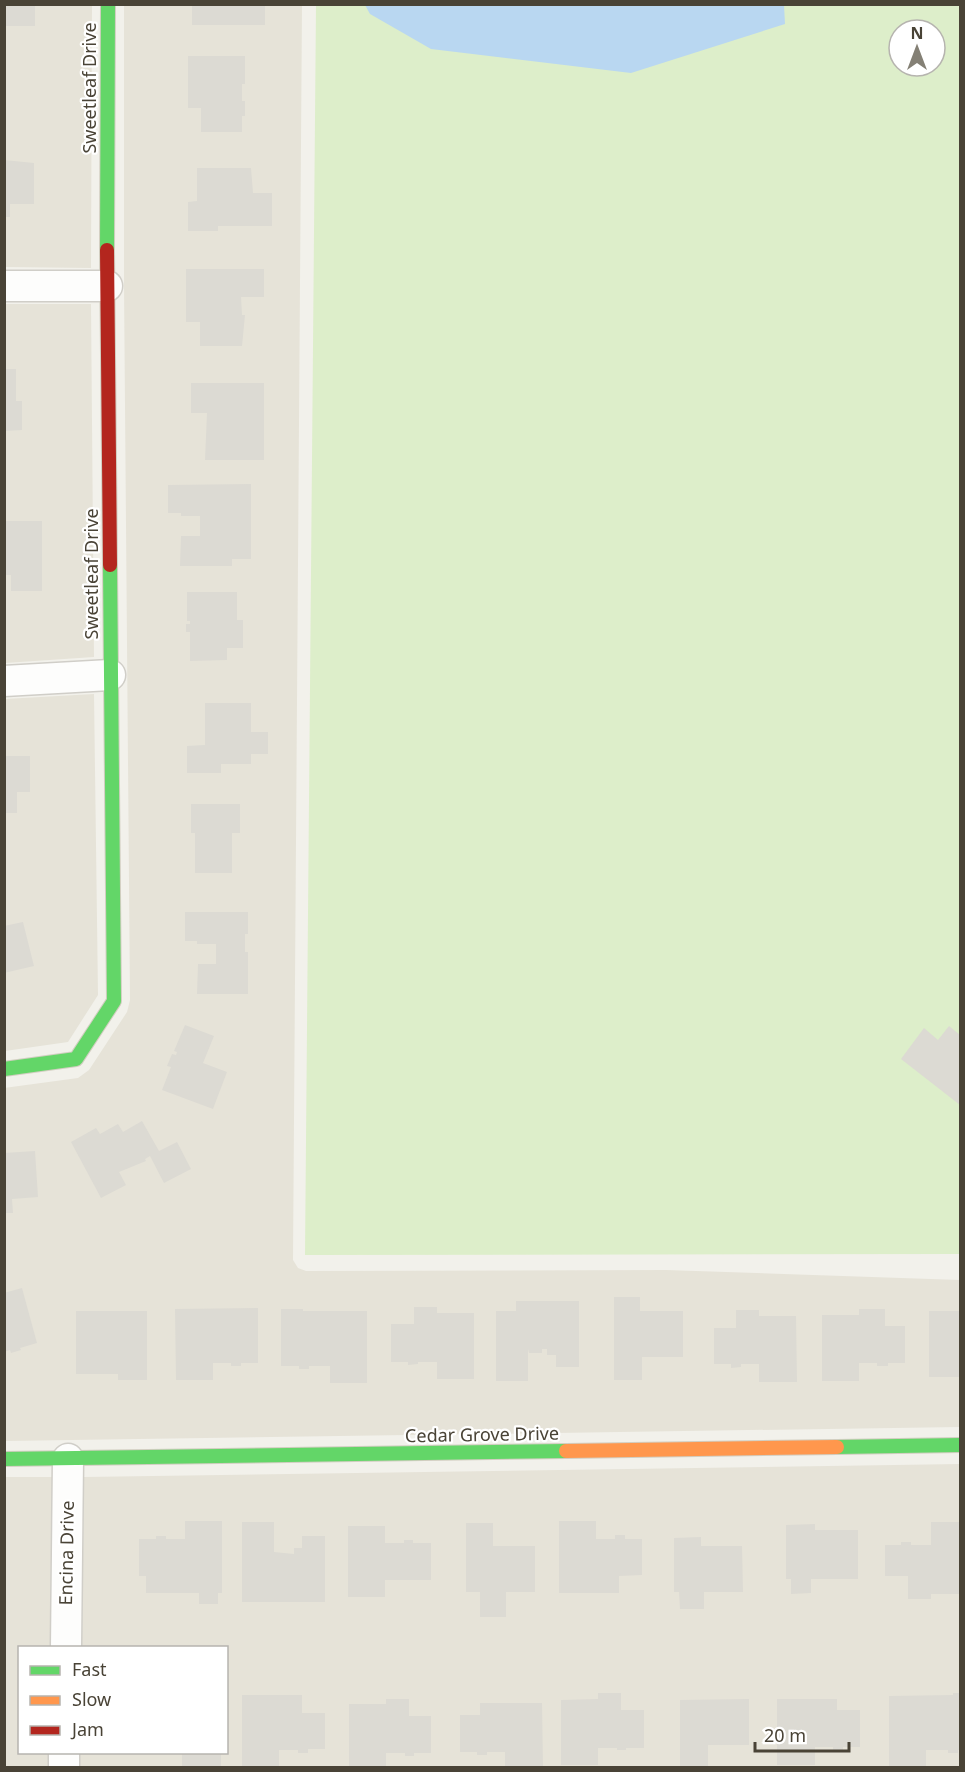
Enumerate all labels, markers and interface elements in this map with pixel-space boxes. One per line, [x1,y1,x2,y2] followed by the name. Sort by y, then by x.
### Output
[887,18,947,78] north arrow
[77,22,101,154] street label: Sweetleaf Drive
[910,22,924,44] text: N
[79,508,103,640] street label: Sweetleaf Drive
[405,1421,559,1447] street label: Cedar Grove Drive
[53,1500,79,1606] street label: Encina Drive
[18,1646,228,1754] legend
[72,1657,107,1681] text: Fast
[72,1687,111,1711] text: Slow
[755,1715,850,1753] scale bar
[70,1717,104,1741] text: Jam
[764,1723,806,1747] text: 20 m

